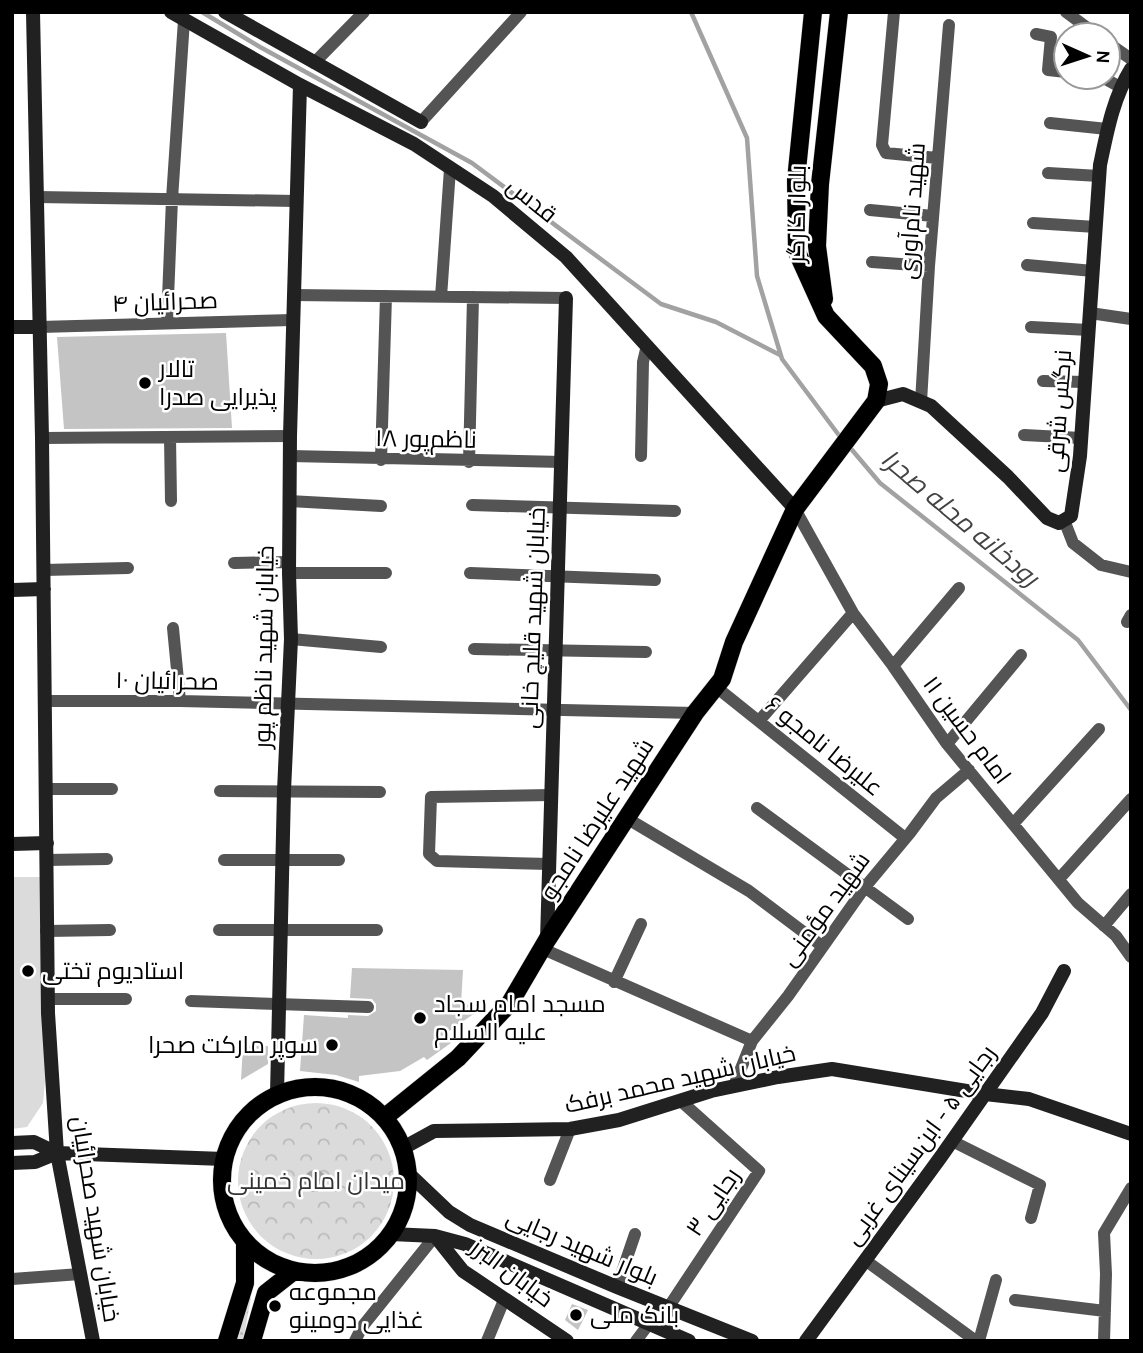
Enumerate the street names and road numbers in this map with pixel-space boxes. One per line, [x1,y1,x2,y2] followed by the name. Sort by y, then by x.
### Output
[893,142,933,281] street label: شهید نام‌آوری
[782,165,812,265] street label: بلوار کارگر
[501,171,563,229] street label: قدس
[112,286,218,318] street label: صحرائیان ۴
[1041,349,1077,473] street label: نرگس شرقی
[375,424,477,456] street label: ناظم‌پور ۱۸
[515,507,553,729] street label: خیابان شهید قلیچ خانی
[248,545,282,751] street label: خیابان شهید ناظم پور
[115,666,219,696] street label: صحرائیان ۱۰
[916,670,1017,791] street label: امام حسین ۱۱
[760,690,888,802] street label: علیرضا نامجو ۶
[534,733,660,905] street label: شهید علیرضا نامجو
[774,846,876,972] street label: شهید مؤمنی
[562,1039,798,1119] street label: خیابان شهید محمد برفک
[838,1040,1002,1250] street label: رجایی ۵ - ابن‌سینای غربی
[66,1114,126,1324] street label: خیابان شهید صحرائیان
[680,1163,746,1241] street label: رجایی ۳
[502,1203,662,1291] street label: بلوار شهید رجایی
[464,1232,559,1313] street label: خیابان البرز

